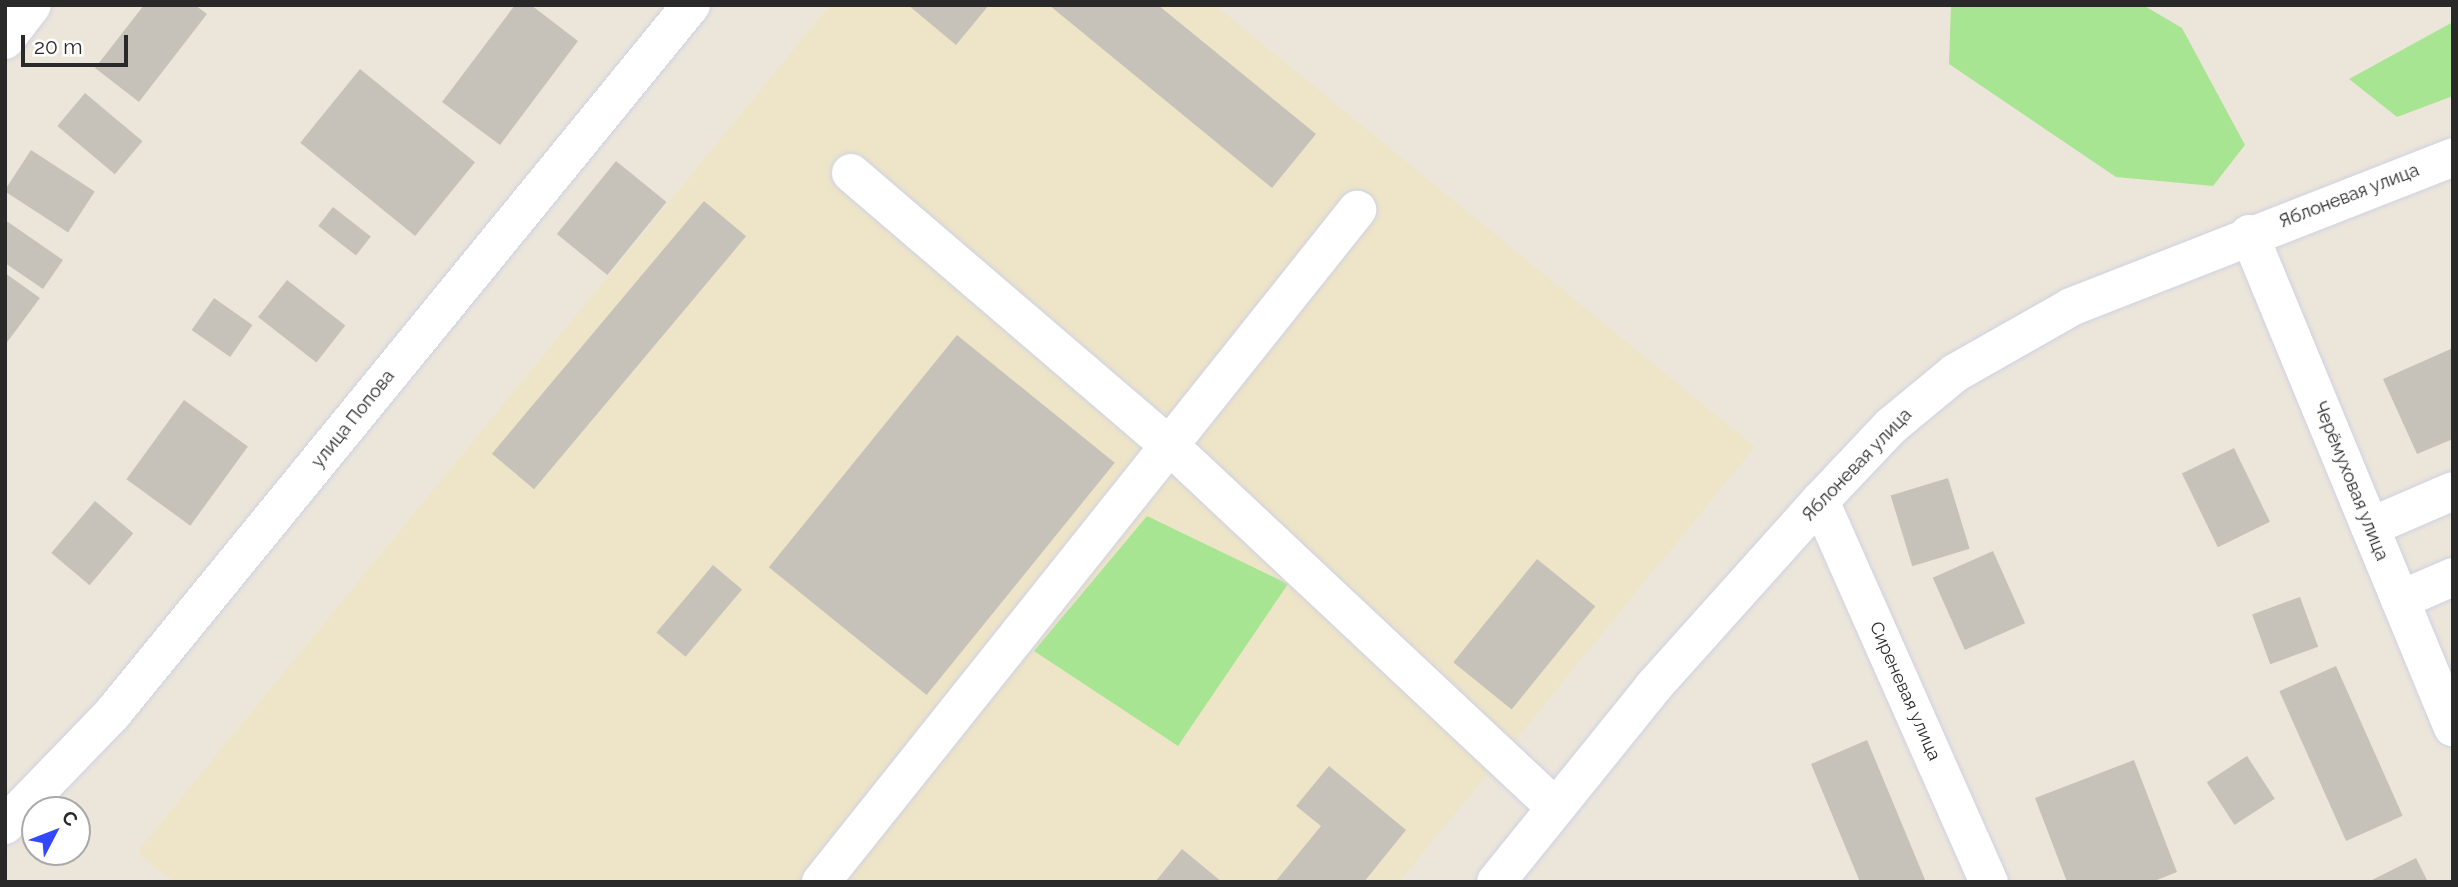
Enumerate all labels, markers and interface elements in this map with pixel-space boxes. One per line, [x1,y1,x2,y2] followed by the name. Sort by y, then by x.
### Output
[24,21,131,65] scale bar
[34,34,82,59] text: 20 m
[2276,159,2422,233] street label: Яблоневая улица
[307,366,399,472] street label: улица Попова
[2309,398,2393,564] street label: Черёмуховая улица
[1798,404,1916,526] street label: Яблоневая улица
[1865,618,1945,764] street label: Сиреневая улица
[21,796,91,866] north arrow
[58,806,83,830] text: С

